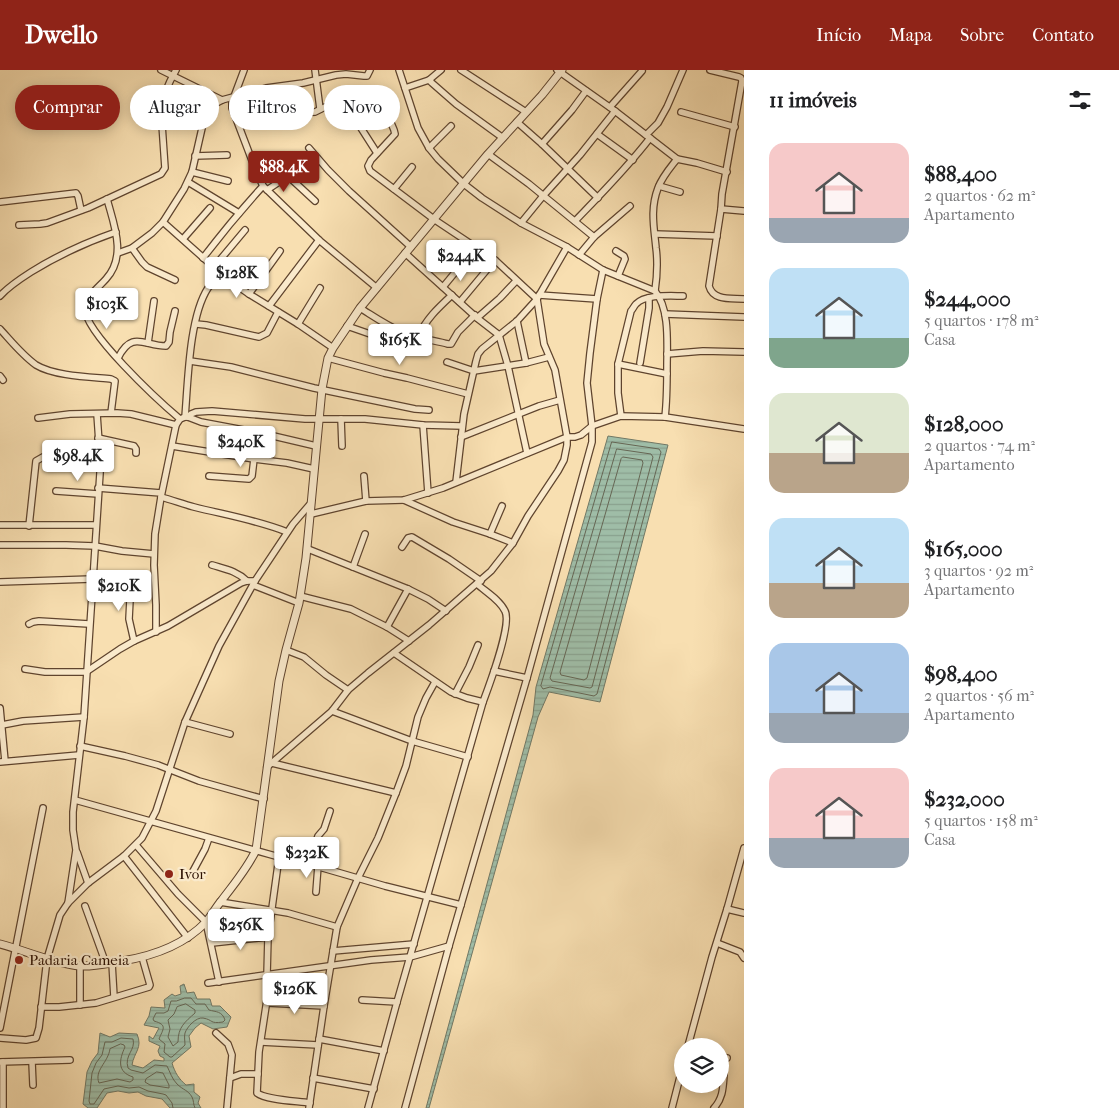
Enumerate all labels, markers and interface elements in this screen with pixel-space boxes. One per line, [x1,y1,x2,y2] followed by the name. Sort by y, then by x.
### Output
[25,21,98,49] text: Dwello
[816,25,861,46] text: Início
[889,25,932,46] text: Mapa
[960,25,1004,46] text: Sobre
[1032,25,1094,46] text: Contato
[15,85,120,130] chip: Comprar
[130,85,219,130] chip: Alugar
[229,85,314,130] chip: Filtros
[324,85,400,130] chip: Novo
[1066,86,1094,114] icon: filters
[769,88,857,112] text: 11 imóveis
[243,150,325,193] pin: $88.4K
[259,157,309,176] text: $88.4K
[924,162,997,186] text: $88,400
[809,163,869,223] icon: home
[924,186,1035,205] text: 2 quartos · 62 m²
[924,205,1015,224] text: Apartamento
[426,240,496,282] pin: $244K
[437,246,485,265] text: $244K
[202,256,272,299] pin: $128K
[216,263,258,282] text: $128K
[924,287,1011,311] text: $244,000
[72,288,142,330] pin: $103K
[809,288,869,348] icon: home
[86,294,128,313] text: $103K
[924,311,1039,330] text: 5 quartos · 178 m²
[365,324,435,366] pin: $165K
[379,330,421,349] text: $165K
[924,330,955,349] text: Casa
[924,412,1004,436] text: $128,000
[809,413,869,473] icon: home
[206,426,276,468] pin: $240K
[218,432,264,451] text: $240K
[924,436,1035,455] text: 2 quartos · 74 m²
[37,440,119,482] pin: $98.4K
[53,446,103,465] text: $98.4K
[924,455,1015,474] text: Apartamento
[924,537,1003,561] text: $165,000
[809,538,869,598] icon: home
[924,561,1033,580] text: 3 quartos · 92 m²
[84,570,154,612] pin: $210K
[97,576,141,595] text: $210K
[924,580,1015,599] text: Apartamento
[924,662,998,686] text: $98,400
[809,663,869,723] icon: home
[924,686,1034,705] text: 2 quartos · 56 m²
[924,705,1015,724] text: Apartamento
[924,787,1005,811] text: $232,000
[809,788,869,848] icon: home
[924,811,1038,830] text: 5 quartos · 158 m²
[924,830,955,849] text: Casa
[272,836,342,879] pin: $232K
[285,843,329,862] text: $232K
[179,865,206,883] place label: Ivor
[163,868,175,880] marker: Ivor
[206,908,276,951] pin: $256K
[219,915,263,934] text: $256K
[29,951,130,969] place label: Padaria Cameia
[13,954,25,966] marker: Padaria Cameia
[260,972,330,1015] pin: $126K
[273,979,317,998] text: $126K
[674,1038,729,1093] map controls
[674,1038,729,1093] button: layers

